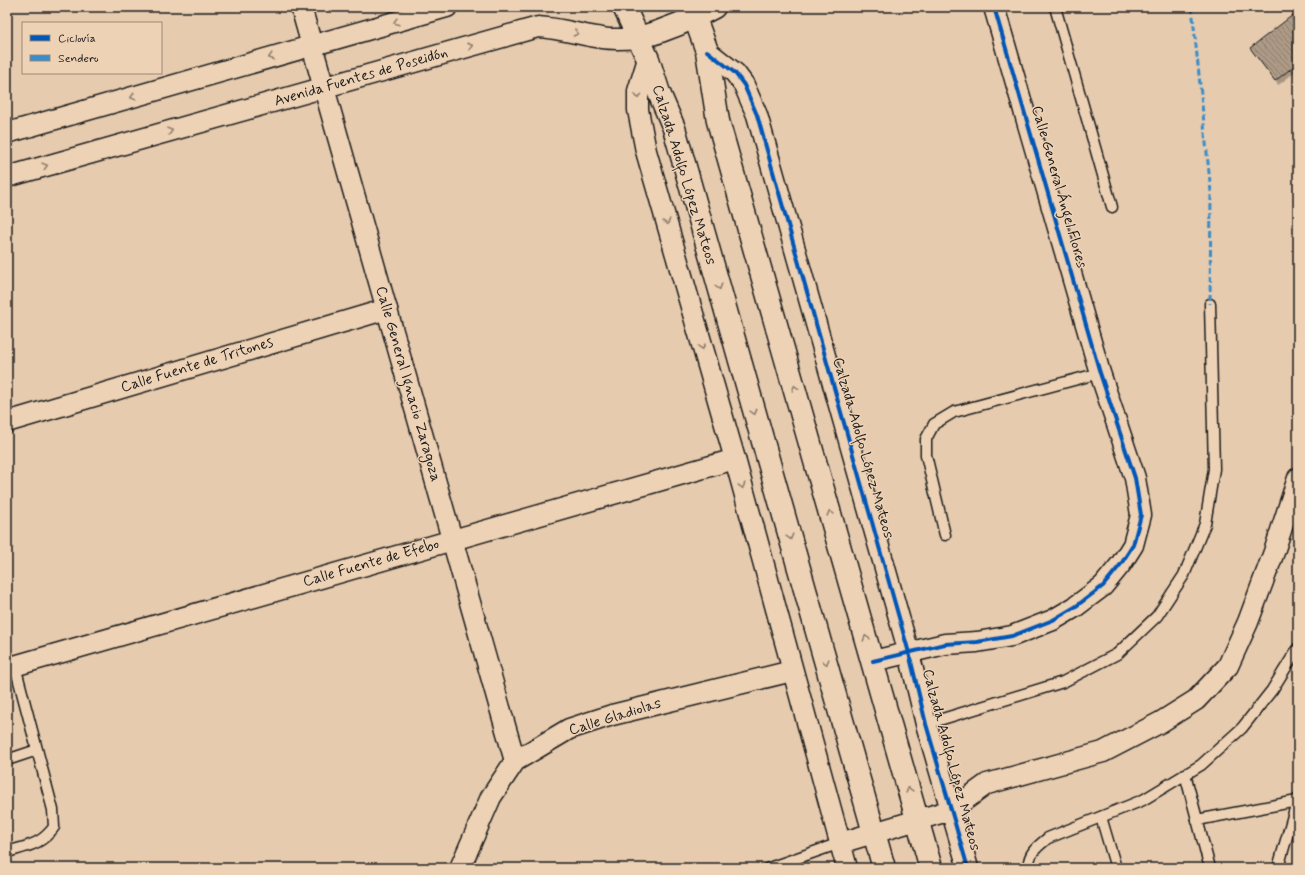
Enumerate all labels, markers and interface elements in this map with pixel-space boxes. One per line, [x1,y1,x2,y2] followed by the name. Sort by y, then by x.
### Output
[393,17,400,26] one-way arrow
[22,22,162,74] legend
[573,28,579,37] one-way arrow
[58,31,96,47] text: Ciclovía
[466,42,473,51] one-way arrow
[272,43,450,111] street label: Avenida Fuentes de Poseidón
[58,51,99,67] text: Sendero
[268,53,274,61] one-way arrow
[645,82,721,268] street label: Calzada Adolfo López Mateos
[129,92,136,101] one-way arrow
[634,93,643,99] one-way arrow
[1025,103,1093,271] street label: Calle General Ángel Flores
[166,127,173,136] one-way arrow
[41,162,48,171] one-way arrow
[662,219,671,226] one-way arrow
[714,283,723,290] one-way arrow
[370,284,446,485] street label: Calle General Ignacio Zaragoza
[118,332,276,398] street label: Calle Fuente de Tritones
[698,344,706,351] one-way arrow
[826,355,899,542] street label: Calzada Adolfo López Mateos
[791,385,800,392] one-way arrow
[749,408,758,415] one-way arrow
[737,482,746,489] one-way arrow
[827,510,835,516] one-way arrow
[785,533,794,540] one-way arrow
[301,534,442,592] street label: Calle Fuente de Efebo
[862,635,871,642] one-way arrow
[821,658,830,665] one-way arrow
[915,667,985,854] street label: Calzada Adolfo López Mateos
[566,693,664,741] street label: Calle Gladiolas
[905,787,914,794] one-way arrow

